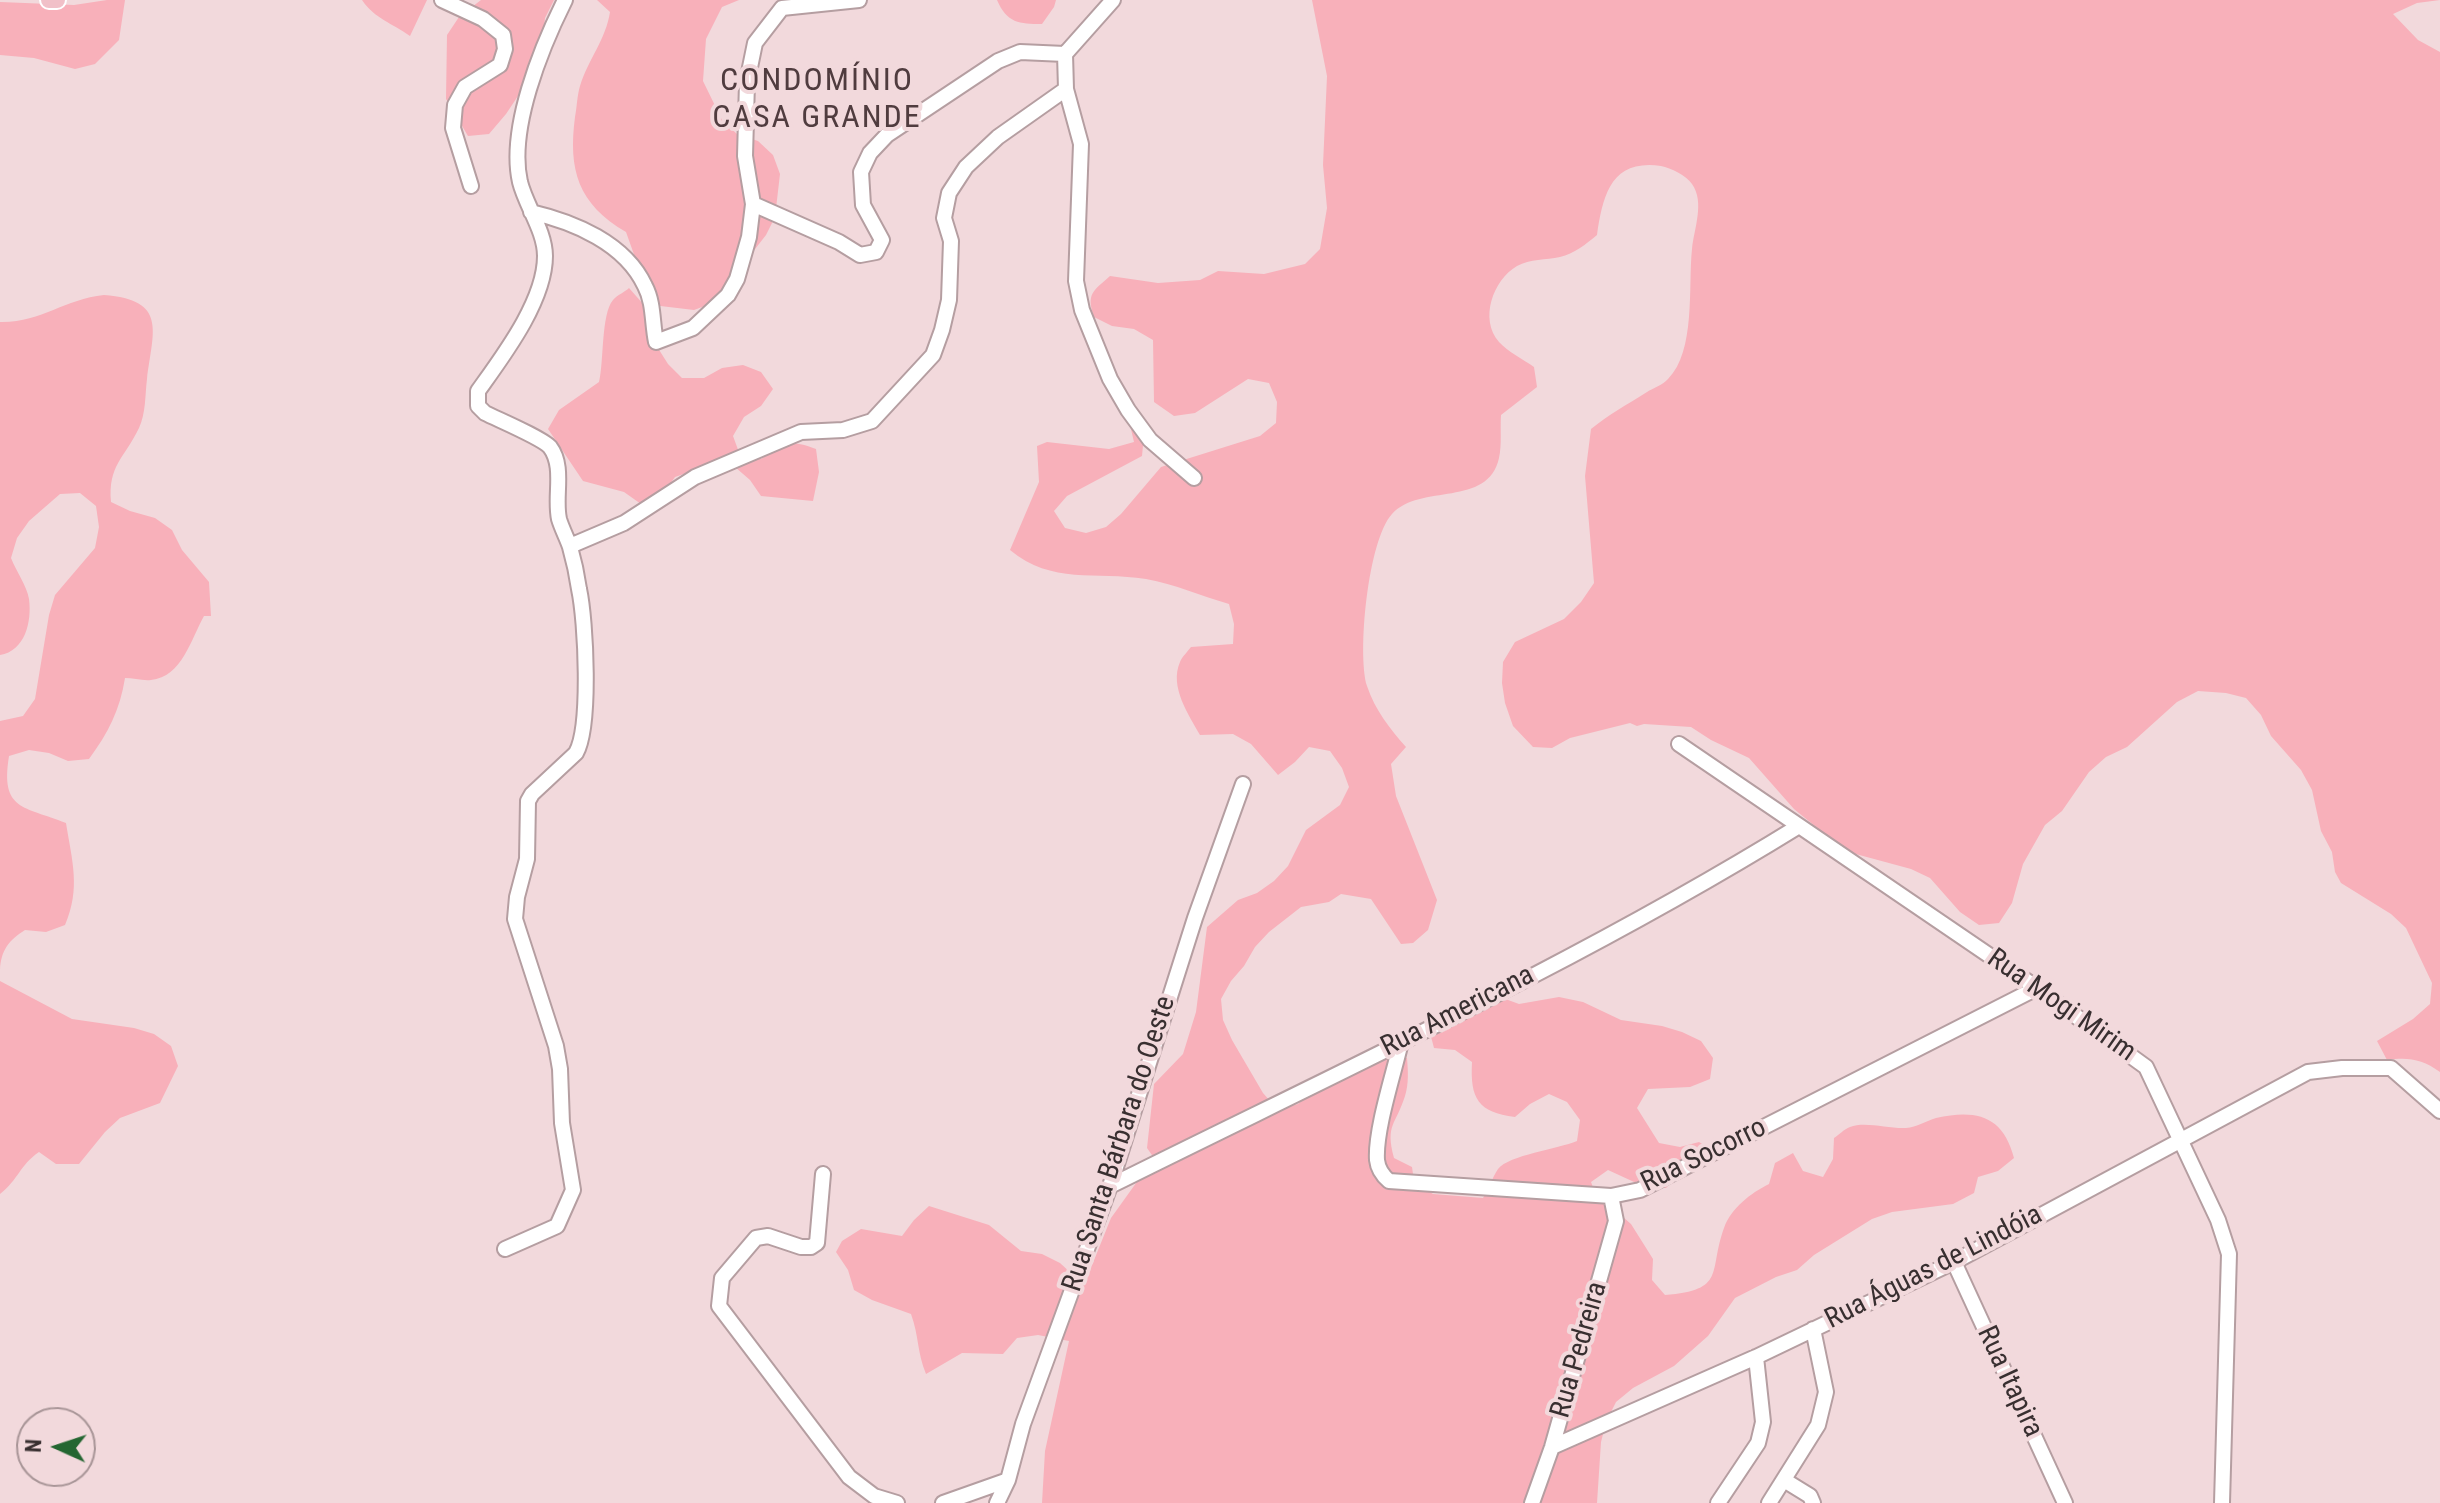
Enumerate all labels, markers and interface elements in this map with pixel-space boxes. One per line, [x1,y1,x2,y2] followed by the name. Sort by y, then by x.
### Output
[712,63,922,138] district label: CONDOMÍNIO CASA GRANDE
[1980,942,2142,1070] street label: Rua Mogi Mirim
[1376,959,1540,1065] street label: Rua Americana
[1056,992,1184,1296] street label: Rua Santa Bárbara do Oeste
[1636,1111,1772,1201] street label: Rua Socorro
[1820,1199,2048,1337] street label: Rua Águas de Lindóia
[1545,1278,1615,1422] street label: Rua Pedreira
[1969,1321,2049,1443] street label: Rua Itapira
[16,1407,96,1487] north arrow
[21,1438,46,1453] text: N

